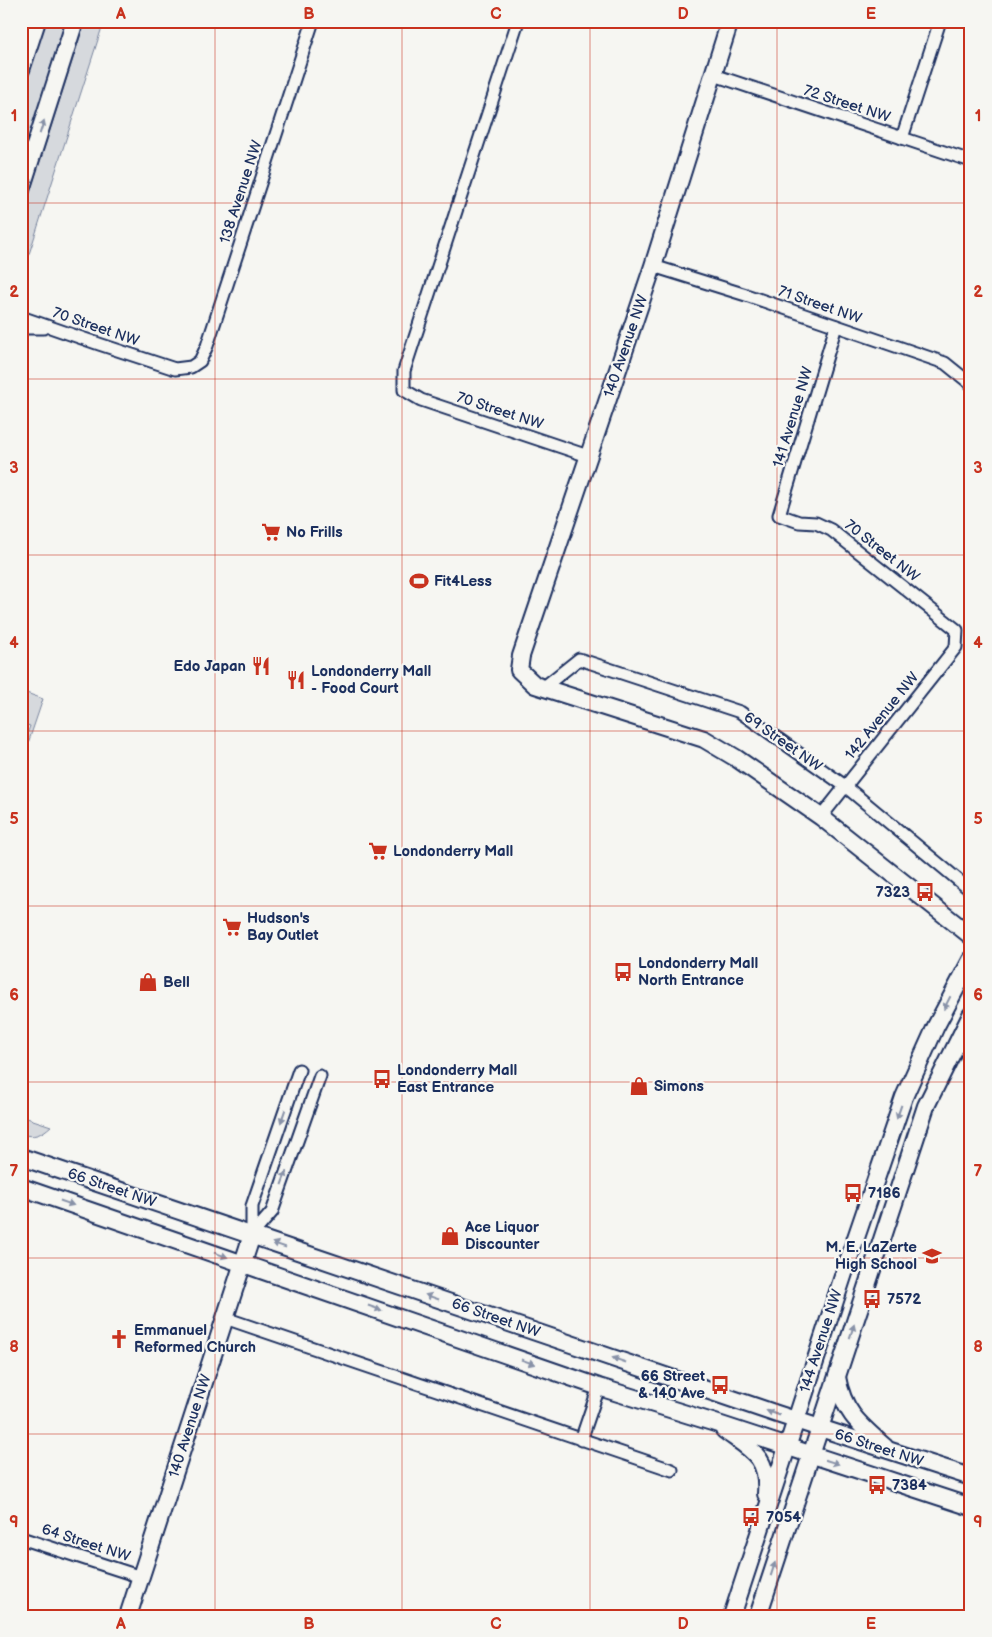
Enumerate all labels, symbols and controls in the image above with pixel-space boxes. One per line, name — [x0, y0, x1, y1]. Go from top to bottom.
text: A — [115, 5, 126, 24]
text: B — [303, 5, 315, 24]
text: C — [490, 5, 502, 24]
text: D — [677, 5, 689, 24]
text: E — [866, 5, 876, 24]
street label: 72 Street NW — [801, 81, 893, 127]
text: 1 — [11, 107, 17, 126]
text: 1 — [975, 107, 981, 126]
one-way arrow — [38, 119, 46, 134]
street label: 138 Avenue NW — [215, 138, 267, 246]
street label: 71 Street NW — [776, 282, 865, 328]
text: 2 — [9, 283, 19, 302]
text: 2 — [973, 283, 983, 302]
street label: 140 Avenue NW — [600, 292, 653, 400]
street label: 70 Street NW — [50, 303, 142, 351]
street label: 141 Avenue NW — [769, 364, 817, 470]
street label: 70 Street NW — [454, 388, 546, 434]
text: 3 — [9, 459, 19, 478]
text: 3 — [973, 459, 983, 478]
street label: 70 Street NW — [841, 516, 924, 586]
supermarket icon: No Frills — [260, 521, 282, 543]
place label: No Frills — [286, 523, 343, 542]
sports icon: Fit4Less — [408, 570, 430, 592]
place label: Fit4Less — [434, 572, 492, 591]
text: 4 — [9, 634, 19, 653]
text: 4 — [973, 634, 983, 653]
restaurant icon: Edo Japan — [250, 655, 272, 677]
place label: Edo Japan — [173, 657, 246, 676]
place label: Londonderry Mall - Food Court — [311, 662, 431, 698]
street label: 142 Avenue NW — [841, 668, 923, 764]
restaurant icon: Londonderry Mall - Food Court — [285, 669, 307, 691]
street label: 69 Street NW — [740, 708, 826, 776]
text: 5 — [9, 810, 19, 829]
text: 5 — [973, 810, 983, 829]
supermarket icon: Londonderry Mall — [367, 840, 389, 862]
place label: Londonderry Mall — [393, 842, 513, 861]
bus stop icon: 7323 — [914, 881, 936, 903]
place label: 7323 — [876, 883, 910, 902]
place label: Hudson's Bay Outlet — [247, 909, 318, 945]
supermarket icon: Hudson's Bay Outlet — [221, 916, 243, 938]
place label: Londonderry Mall North Entrance — [638, 954, 758, 990]
bus stop icon: Londonderry Mall North Entrance — [612, 961, 634, 983]
shop icon: Bell — [137, 971, 159, 993]
place label: Bell — [163, 973, 190, 992]
text: 6 — [9, 986, 19, 1005]
text: 6 — [973, 986, 983, 1005]
one-way arrow — [943, 996, 951, 1010]
place label: Londonderry Mall East Entrance — [397, 1061, 517, 1097]
bus stop icon: Londonderry Mall East Entrance — [371, 1068, 393, 1090]
shop icon: Simons — [628, 1075, 650, 1097]
place label: Simons — [654, 1077, 704, 1096]
one-way arrow — [895, 1105, 902, 1120]
one-way arrow — [279, 1108, 286, 1123]
text: 7 — [10, 1162, 19, 1181]
text: 7 — [974, 1162, 983, 1181]
street label: 66 Street NW — [65, 1164, 159, 1212]
one-way arrow — [280, 1170, 288, 1185]
bus stop icon: 7186 — [842, 1182, 864, 1204]
place label: 7186 — [868, 1184, 901, 1203]
one-way arrow — [60, 1199, 75, 1207]
place label: Ace Liquor Discounter — [464, 1218, 540, 1254]
shop icon: Ace Liquor Discounter — [439, 1225, 461, 1247]
place label: M. E. LaZerte High School — [825, 1238, 917, 1274]
one-way arrow — [271, 1240, 286, 1248]
school or university icon: M. E. LaZerte High School — [921, 1245, 943, 1267]
one-way arrow — [214, 1252, 229, 1259]
street label: 144 Avenue NW — [795, 1287, 847, 1395]
bus stop icon: 7572 — [861, 1288, 883, 1310]
place label: 7572 — [887, 1290, 921, 1309]
one-way arrow — [425, 1293, 440, 1300]
street label: 66 Street NW — [449, 1294, 543, 1342]
one-way arrow — [367, 1305, 382, 1312]
place label: Emmanuel Reformed Church — [134, 1321, 256, 1357]
one-way arrow — [848, 1323, 856, 1338]
church icon: Emmanuel Reformed Church — [108, 1328, 130, 1350]
text: 8 — [9, 1338, 19, 1357]
text: 8 — [973, 1338, 983, 1357]
one-way arrow — [612, 1356, 627, 1364]
one-way arrow — [521, 1358, 536, 1366]
place label: 66 Street & 140 Ave — [638, 1367, 705, 1403]
street label: 140 Avenue NW — [164, 1372, 216, 1480]
bus stop icon: 66 Street & 140 Ave — [709, 1374, 731, 1396]
one-way arrow — [766, 1408, 781, 1416]
street label: 66 Street NW — [832, 1425, 926, 1471]
one-way arrow — [825, 1459, 840, 1466]
bus stop icon: 7384 — [866, 1474, 888, 1496]
place label: 7384 — [892, 1476, 927, 1495]
bus stop icon: 7054 — [740, 1506, 762, 1528]
place label: 7054 — [766, 1508, 801, 1527]
text: 9 — [9, 1513, 19, 1532]
text: 9 — [973, 1513, 983, 1532]
street label: 64 Street NW — [39, 1520, 133, 1566]
one-way arrow — [770, 1562, 778, 1577]
text: A — [115, 1615, 126, 1634]
text: B — [303, 1615, 315, 1634]
text: C — [490, 1615, 502, 1634]
text: D — [677, 1615, 689, 1634]
text: E — [866, 1615, 876, 1634]

